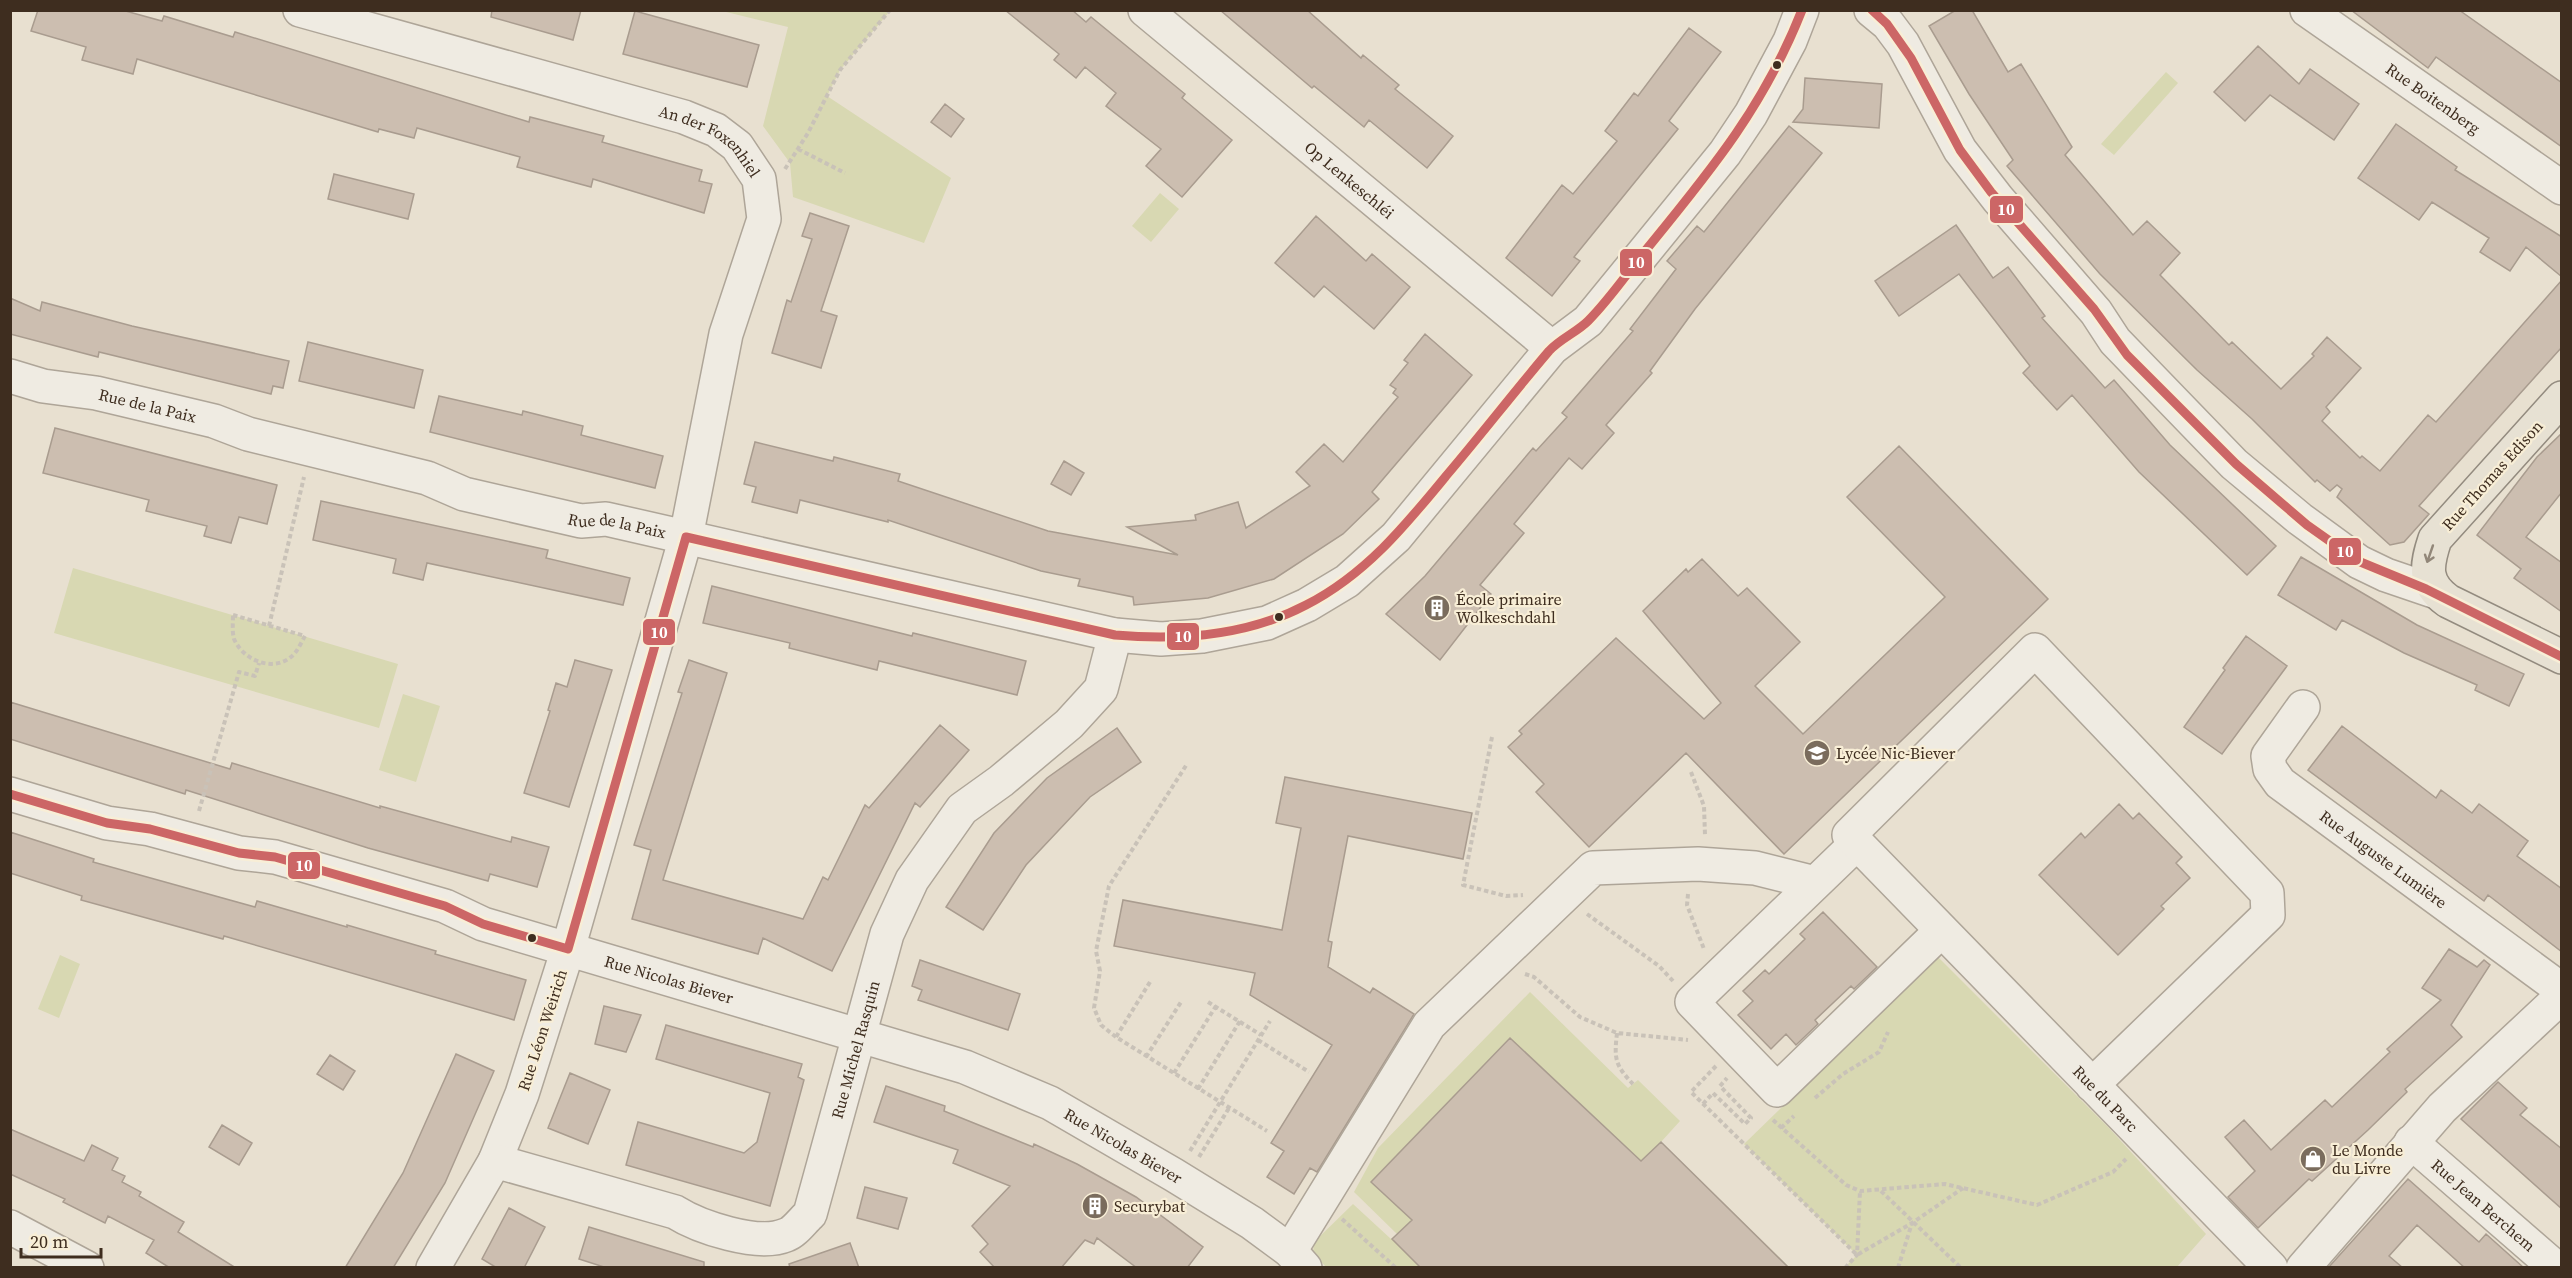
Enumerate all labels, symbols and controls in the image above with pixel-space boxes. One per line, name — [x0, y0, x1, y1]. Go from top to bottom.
street label: Rue Boitenberg — [2382, 58, 2485, 139]
unlabelled marker — [1771, 59, 1783, 71]
street label: An der Foxenhiel — [656, 100, 766, 182]
street label: Op Lenkeschléi — [1300, 136, 1399, 224]
line badge: 10 — [1989, 195, 2024, 224]
text: 10 — [1997, 198, 2015, 220]
line badge: 10 — [1619, 248, 1653, 277]
text: 10 — [1627, 251, 1645, 273]
street label: Rue de la Paix — [97, 383, 199, 428]
street label: Rue Thomas Edison — [2437, 415, 2548, 535]
street label: Rue de la Paix — [566, 507, 669, 543]
line badge: 10 — [2328, 537, 2362, 566]
text: 10 — [2336, 540, 2354, 562]
one-way arrow — [2423, 544, 2434, 563]
place label: École primaire Wolkeschdahl — [1456, 588, 1562, 628]
building icon: École primaire Wolkeschdahl — [1422, 593, 1452, 623]
unlabelled marker — [1273, 611, 1285, 623]
line badge: 10 — [642, 618, 676, 646]
text: 10 — [650, 621, 668, 643]
line badge: 10 — [1166, 622, 1200, 651]
text: 10 — [1174, 625, 1192, 647]
school or university icon: Lycée Nic-Biever — [1802, 738, 1832, 768]
place label: Lycée Nic-Biever — [1836, 742, 1956, 764]
street label: Rue Auguste Lumière — [2315, 805, 2452, 913]
line badge: 10 — [287, 851, 321, 880]
text: 10 — [295, 854, 313, 876]
unlabelled marker — [526, 932, 538, 944]
street label: Rue Nicolas Biever — [602, 950, 736, 1009]
street label: Rue Léon Weirich — [512, 966, 572, 1094]
street label: Rue Michel Rasquin — [826, 978, 885, 1121]
street label: Rue du Parc — [2068, 1060, 2144, 1137]
street label: Rue Nicolas Biever — [1060, 1103, 1187, 1189]
place label: Le Monde du Livre — [2332, 1139, 2403, 1179]
shop icon: Le Monde du Livre — [2298, 1144, 2328, 1174]
street label: Rue Jean Berchem — [2427, 1154, 2540, 1256]
building icon: Securybat — [1080, 1191, 1110, 1221]
place label: Securybat — [1114, 1195, 1186, 1217]
scale bar — [21, 1221, 100, 1259]
text: 20 m — [30, 1229, 68, 1254]

